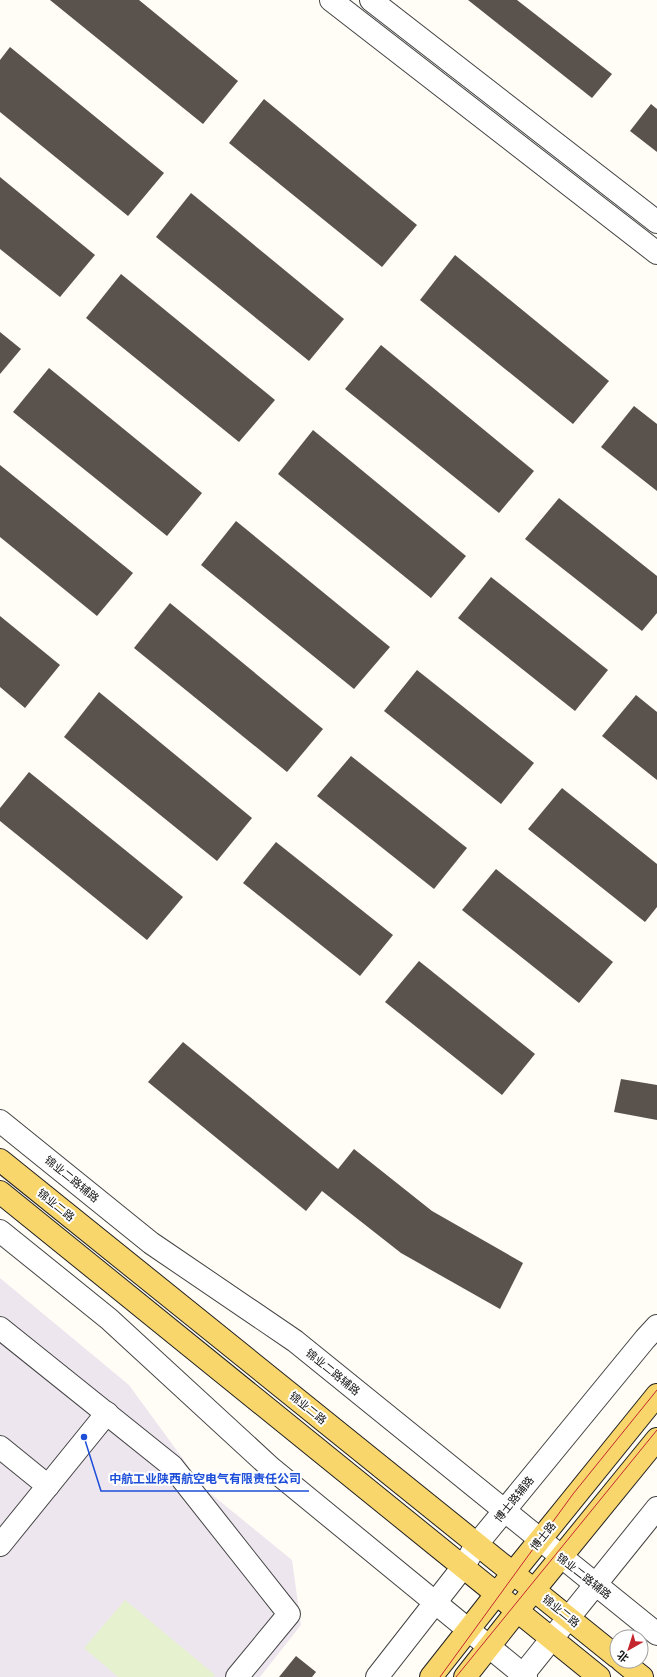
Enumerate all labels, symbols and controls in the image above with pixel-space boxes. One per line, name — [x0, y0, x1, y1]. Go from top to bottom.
street label: 锦业二路辅路 — [42, 1153, 102, 1205]
street label: 锦业二路 — [35, 1186, 77, 1224]
street label: 锦业二路辅路 — [303, 1346, 363, 1398]
street label: 锦业二路 — [286, 1389, 330, 1427]
callout: 中航工业陕西航空电气有限责任公司 — [101, 1467, 309, 1491]
text: 中航工业陕西航空电气有限责任公司 — [109, 1471, 301, 1486]
street label: 博士路辅路 — [491, 1473, 537, 1525]
street label: 博士路 — [527, 1519, 559, 1553]
street label: 锦业二路辅路 — [554, 1550, 614, 1602]
street label: 锦业二路 — [539, 1592, 583, 1630]
north arrow — [609, 1629, 649, 1669]
text: 北 — [614, 1648, 631, 1666]

